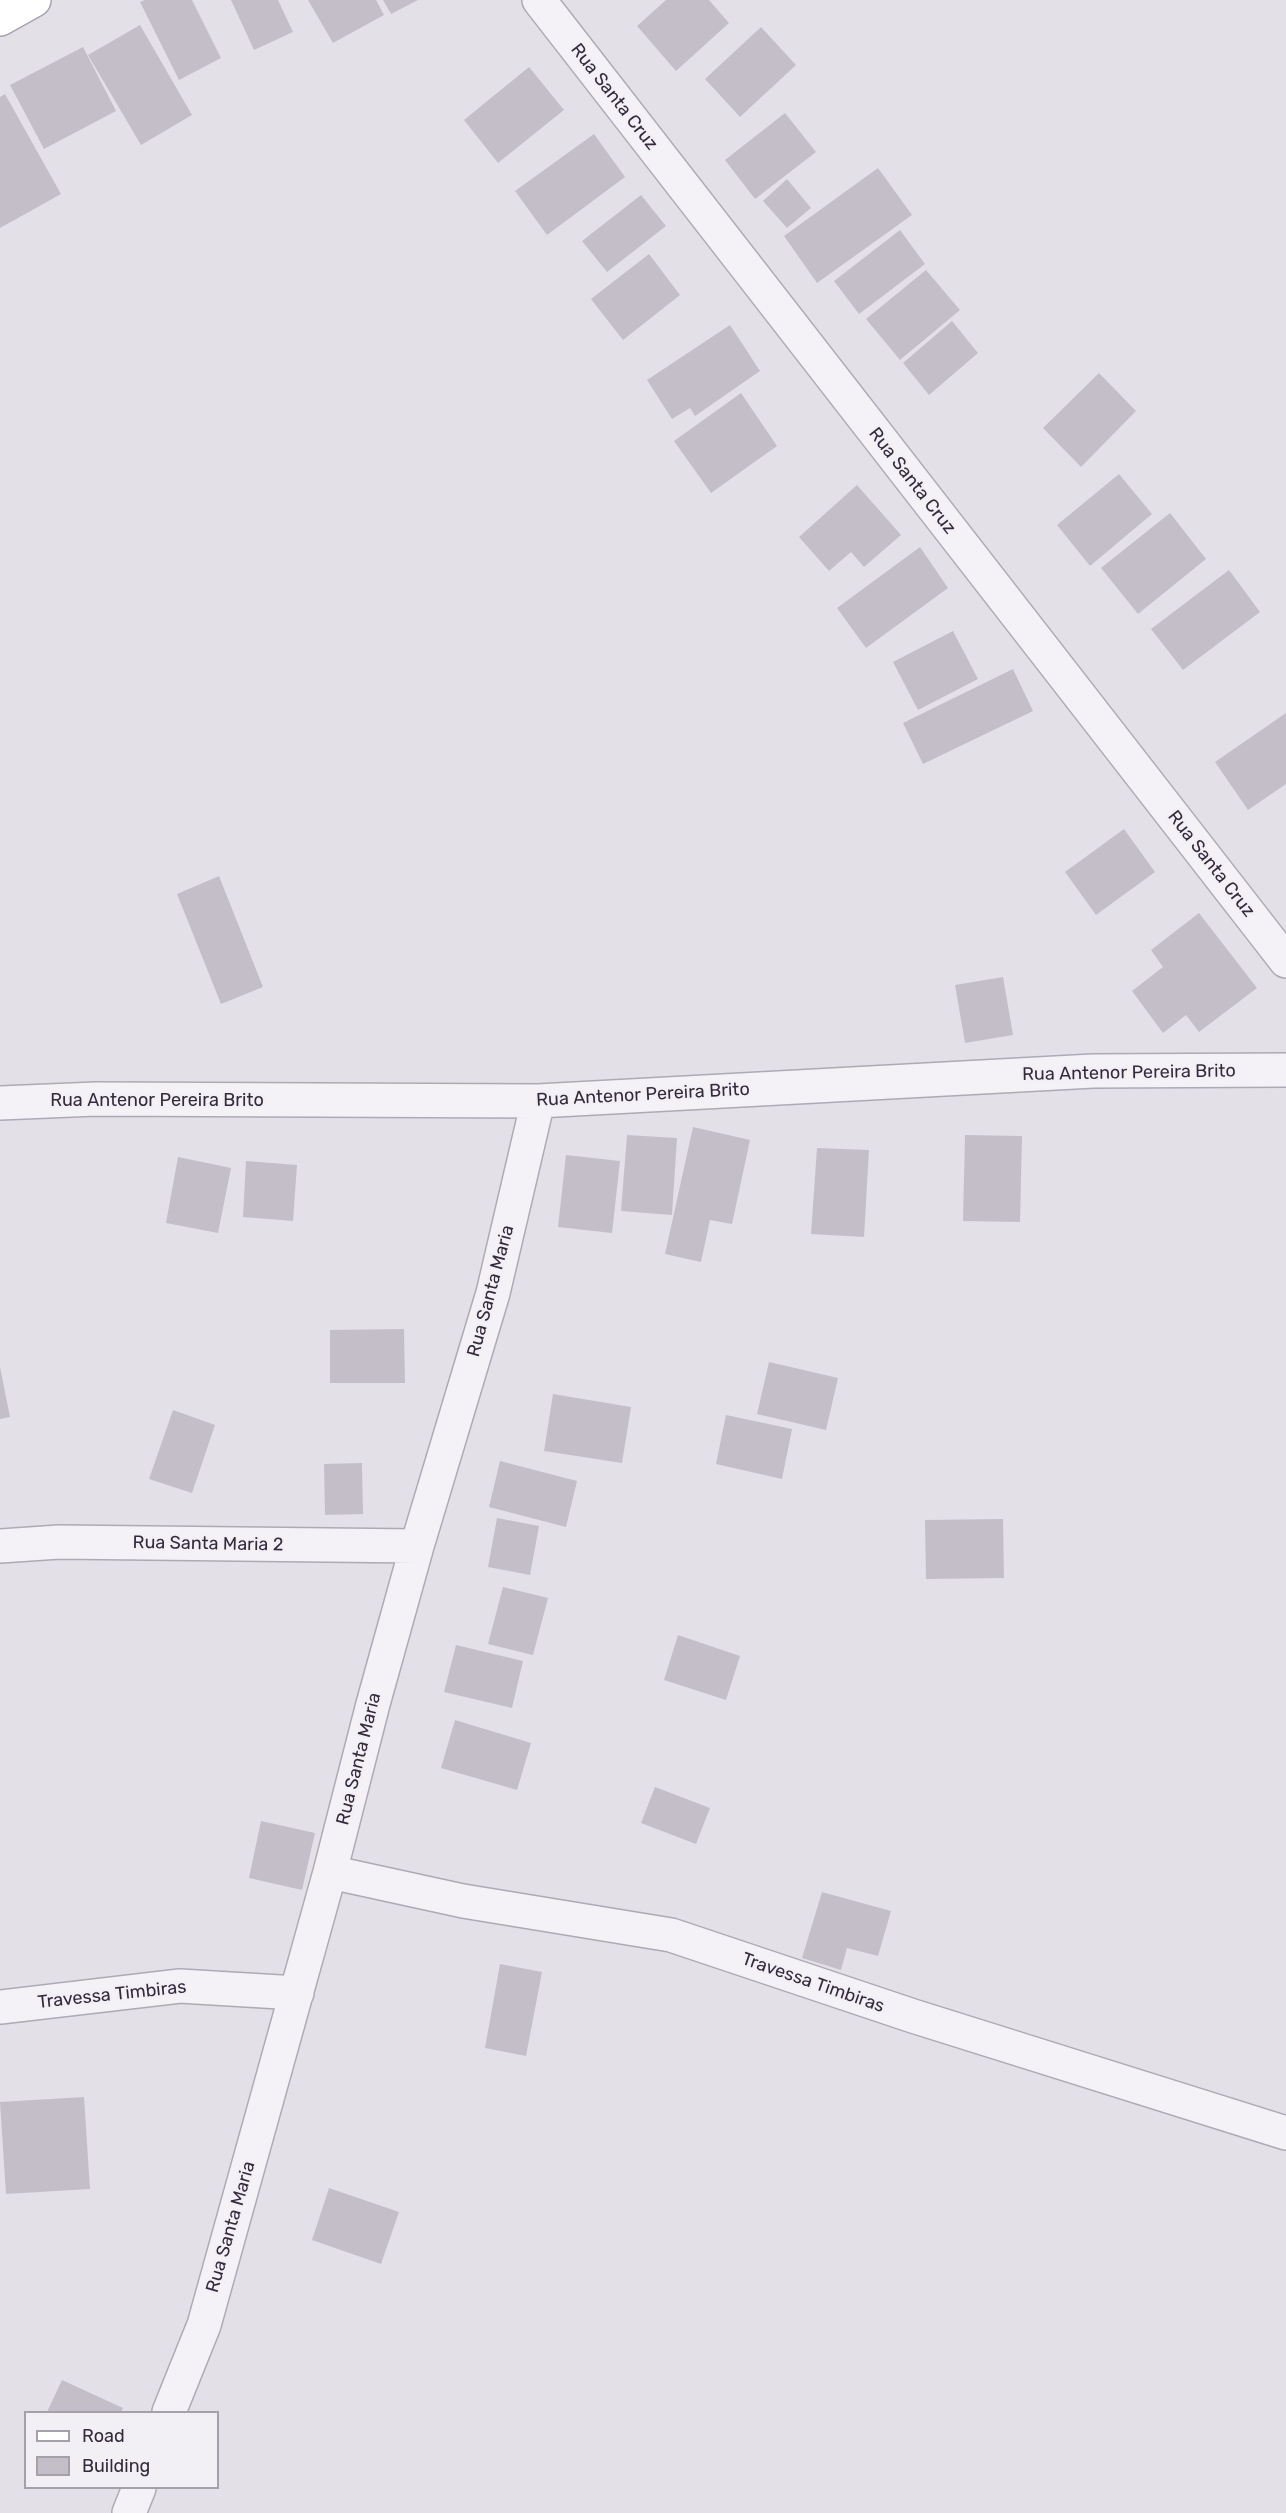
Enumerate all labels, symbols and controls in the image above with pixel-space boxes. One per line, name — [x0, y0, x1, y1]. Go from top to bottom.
street label: Rua Santa Cruz — [566, 39, 662, 155]
street label: Rua Santa Cruz — [864, 423, 960, 539]
street label: Rua Santa Cruz — [1163, 806, 1259, 922]
street label: Rua Antenor Pereira Brito — [1022, 1060, 1236, 1086]
street label: Rua Antenor Pereira Brito — [536, 1079, 750, 1111]
street label: Rua Antenor Pereira Brito — [50, 1090, 264, 1112]
street label: Rua Santa Maria — [463, 1223, 519, 1359]
street label: Rua Santa Maria 2 — [133, 1532, 283, 1556]
street label: Rua Santa Maria — [332, 1691, 386, 1827]
street label: Travessa Timbiras — [739, 1948, 887, 2018]
street label: Travessa Timbiras — [37, 1976, 187, 2014]
street label: Rua Santa Maria — [202, 2159, 260, 2295]
legend — [24, 2411, 219, 2489]
text: Road — [82, 2425, 125, 2447]
text: Building — [82, 2455, 150, 2477]

